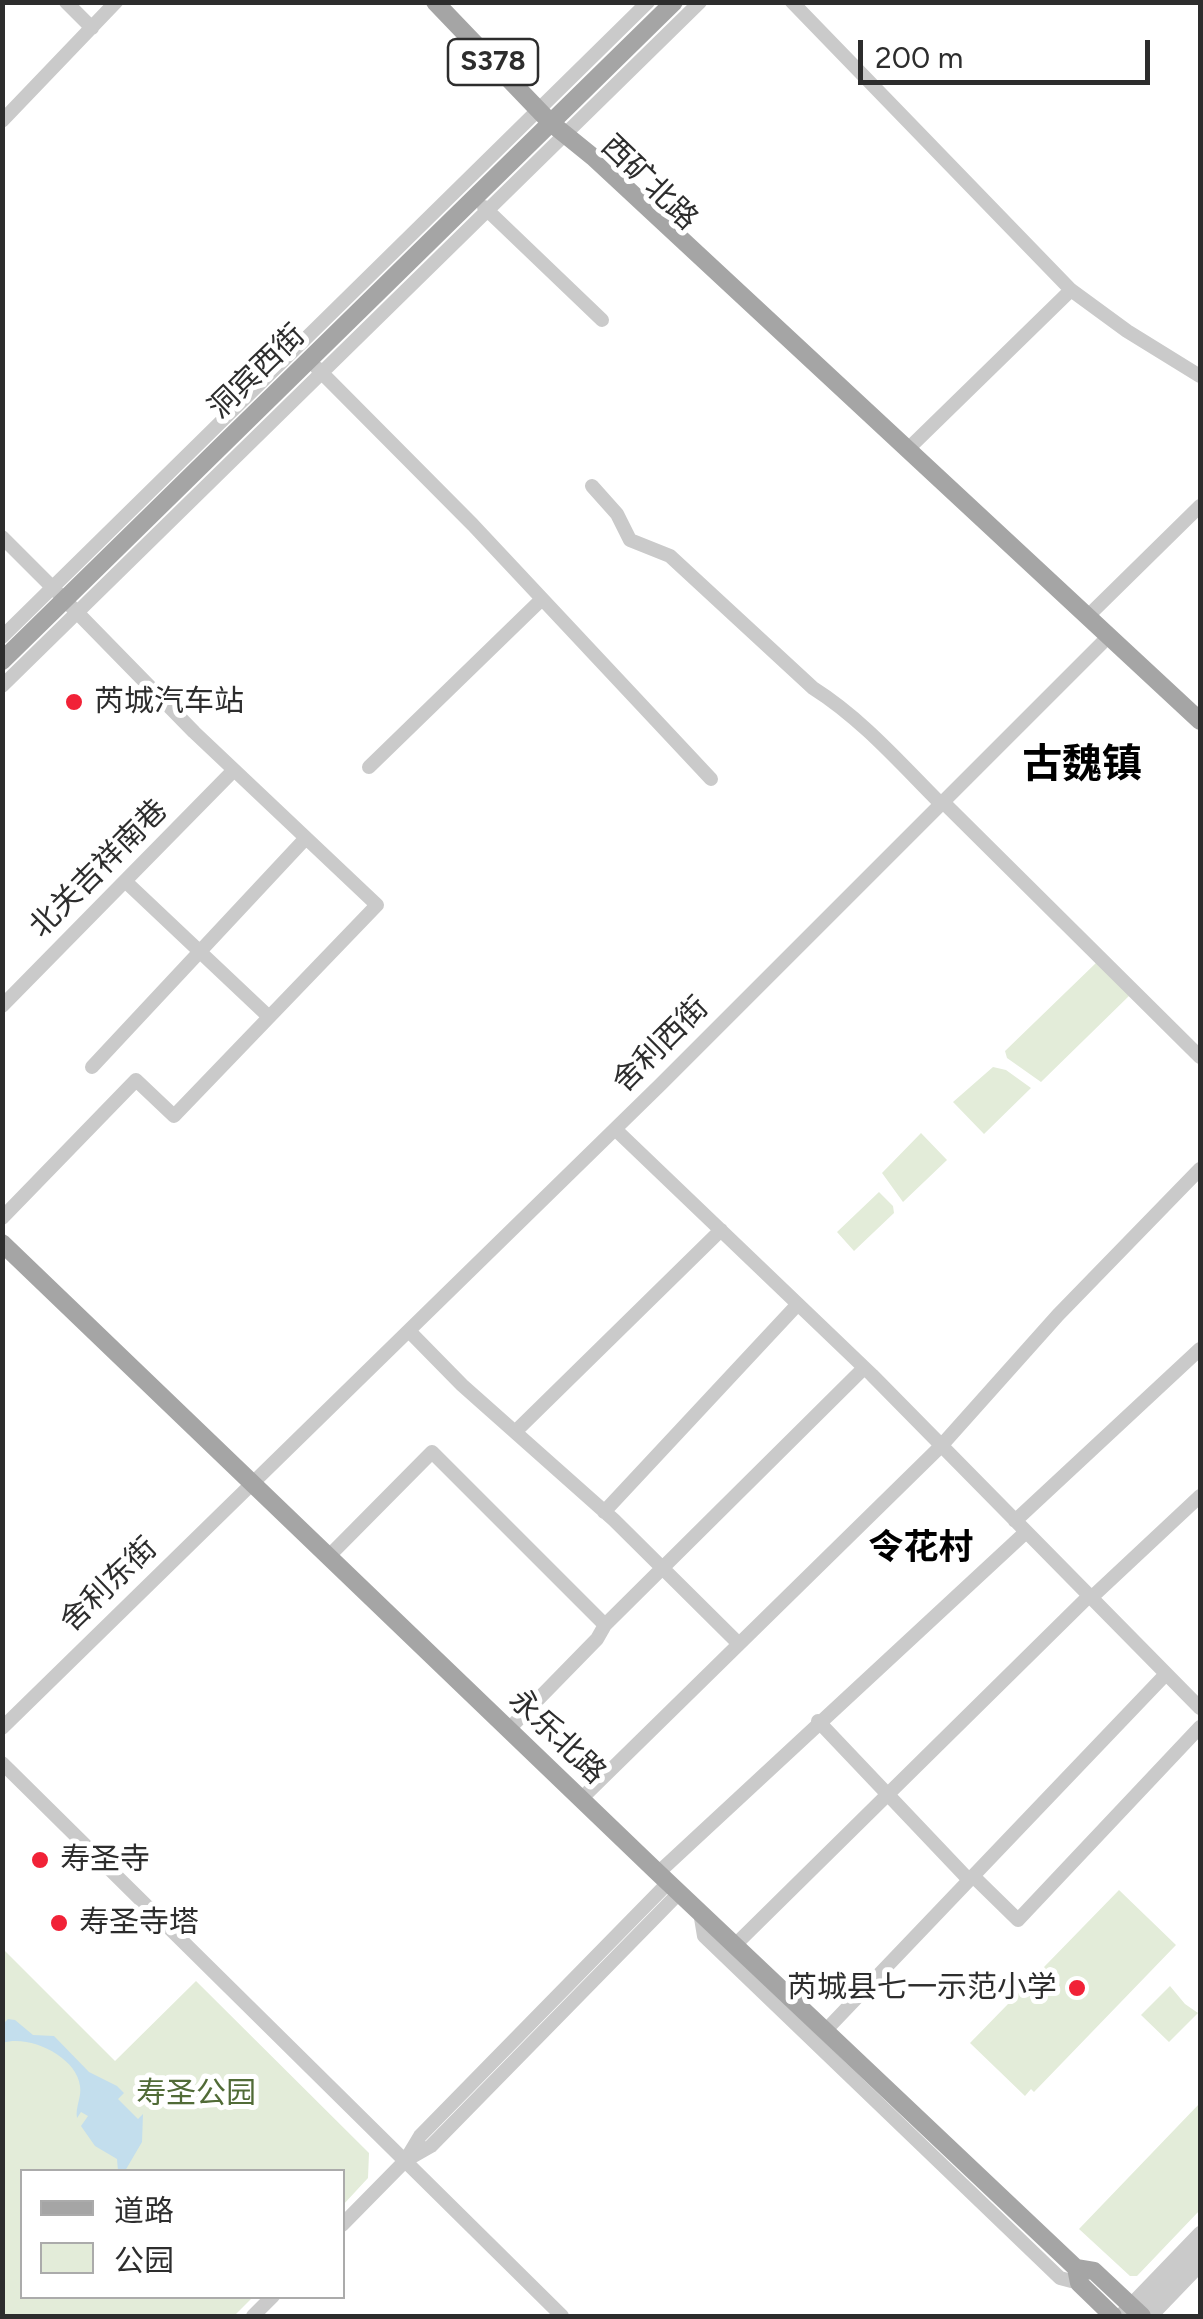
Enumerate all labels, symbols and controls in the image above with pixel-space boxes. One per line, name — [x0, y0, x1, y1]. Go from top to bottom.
scale bar — [863, 20, 1156, 82]
road number: S378 — [448, 39, 538, 85]
text: 200 m — [875, 39, 963, 76]
street label: 西矿北路 — [593, 128, 705, 238]
street label: 洞宾西街 — [201, 317, 313, 427]
place label: 芮城汽车站 — [94, 684, 244, 720]
marker: 芮城汽车站 — [63, 691, 85, 713]
district label: 古魏镇 — [1022, 741, 1142, 789]
street label: 北关吉祥南巷 — [23, 793, 175, 945]
street label: 舍利西街 — [606, 990, 716, 1100]
district label: 令花村 — [869, 1528, 973, 1570]
street label: 舍利东街 — [53, 1530, 165, 1640]
street label: 永乐北路 — [501, 1682, 613, 1792]
place label: 寿圣寺 — [60, 1842, 150, 1878]
marker: 寿圣寺 — [29, 1849, 51, 1871]
place label: 寿圣寺塔 — [79, 1905, 199, 1941]
marker: 寿圣寺塔 — [48, 1912, 70, 1934]
place label: 芮城县七一示范小学 — [787, 1970, 1057, 2006]
marker: 芮城县七一示范小学 — [1066, 1977, 1088, 1999]
park label: 寿圣公园 — [136, 2076, 256, 2112]
legend — [20, 2169, 345, 2299]
text: 道路 — [114, 2192, 174, 2229]
text: 公园 — [114, 2242, 174, 2279]

